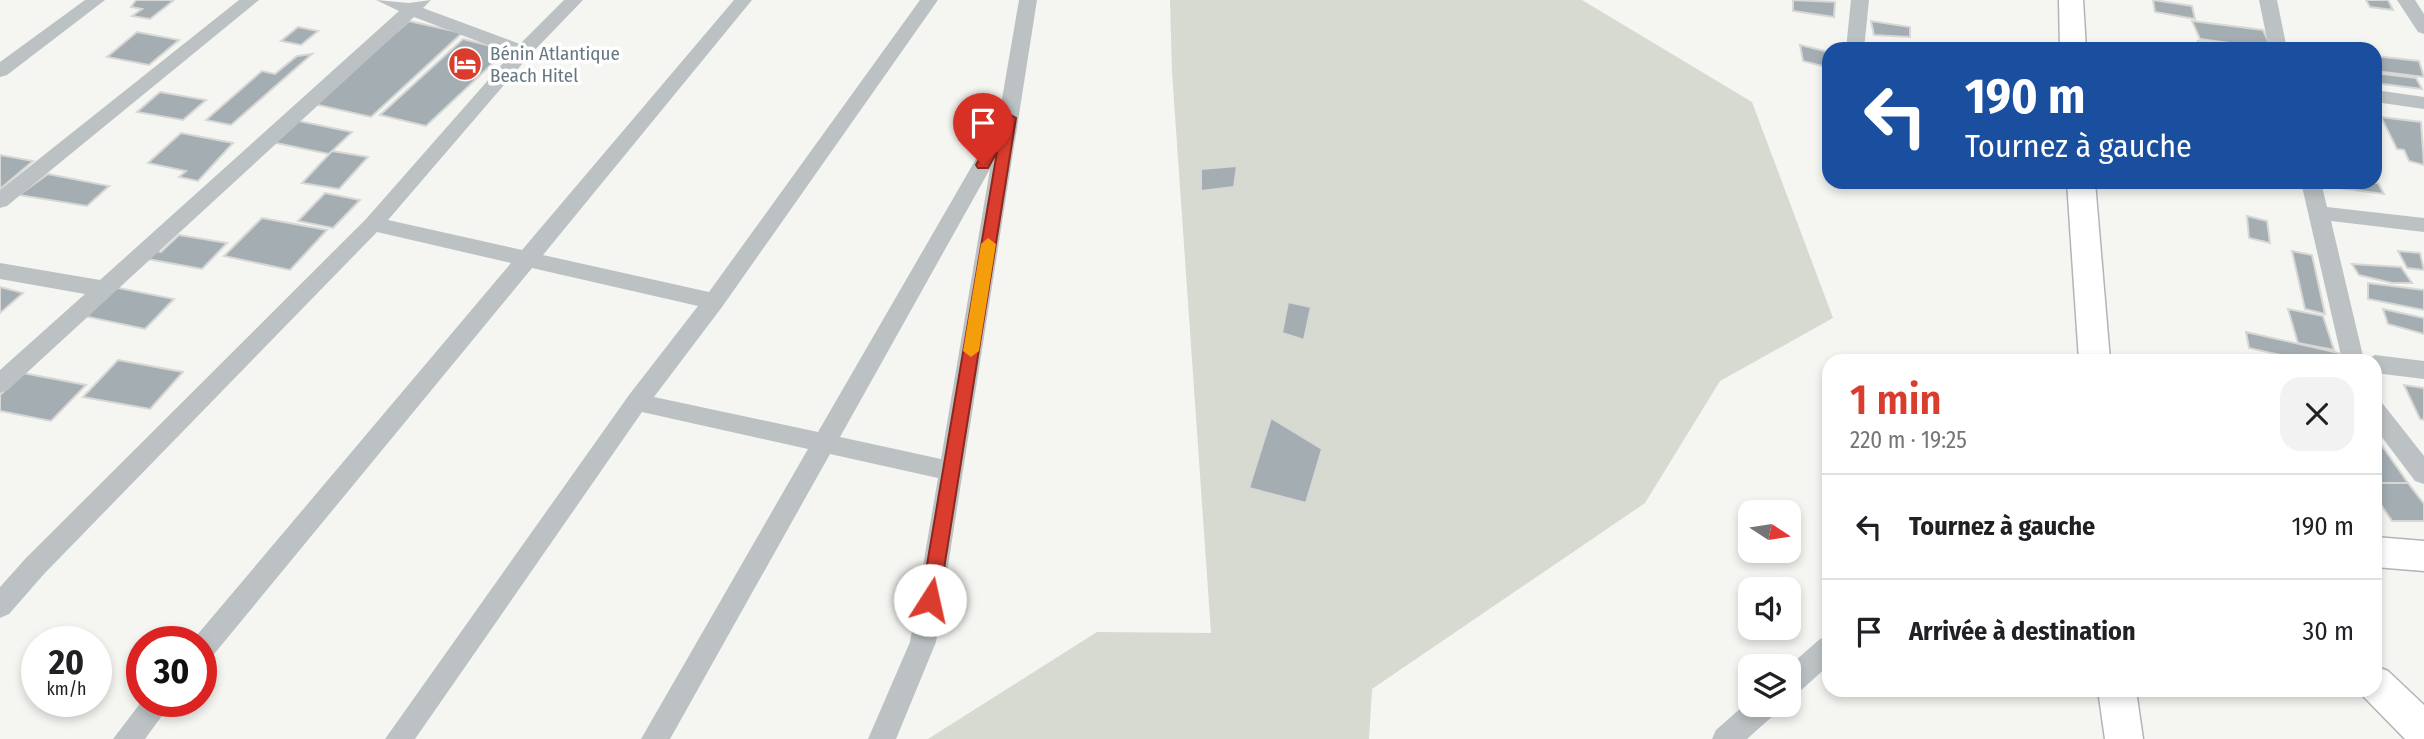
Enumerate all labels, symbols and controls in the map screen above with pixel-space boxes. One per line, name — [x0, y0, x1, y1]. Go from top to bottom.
place label: Bénin Atlantique Beach Hitel — [490, 42, 620, 87]
hotel icon: Bénin Atlantique Beach Hitel — [446, 45, 484, 83]
text: 190 m — [1965, 67, 2085, 126]
icon: left — [1850, 70, 1941, 161]
pin — [953, 93, 1013, 165]
icon: arrive — [964, 104, 1002, 142]
text: Tournez à gauche — [1965, 127, 2192, 165]
text: 1 min — [1850, 375, 1941, 425]
button: close — [2280, 377, 2354, 451]
text: 220 m · 19:25 — [1850, 426, 1967, 454]
north arrow — [1738, 500, 1801, 564]
map controls — [1738, 500, 1801, 717]
icon: left — [1850, 508, 1888, 546]
text: Tournez à gauche — [1909, 511, 2095, 542]
text: 190 m — [2292, 511, 2354, 542]
position arrow — [893, 563, 967, 637]
button: sound — [1738, 577, 1801, 640]
icon: arrive — [1850, 613, 1888, 651]
text: Arrivée à destination — [1909, 616, 2136, 647]
text: 30 m — [2303, 616, 2354, 647]
speed limit sign: 30 — [126, 626, 217, 717]
text: 20 — [49, 641, 84, 683]
button: layers — [1738, 654, 1801, 717]
text: km/h — [46, 678, 87, 700]

